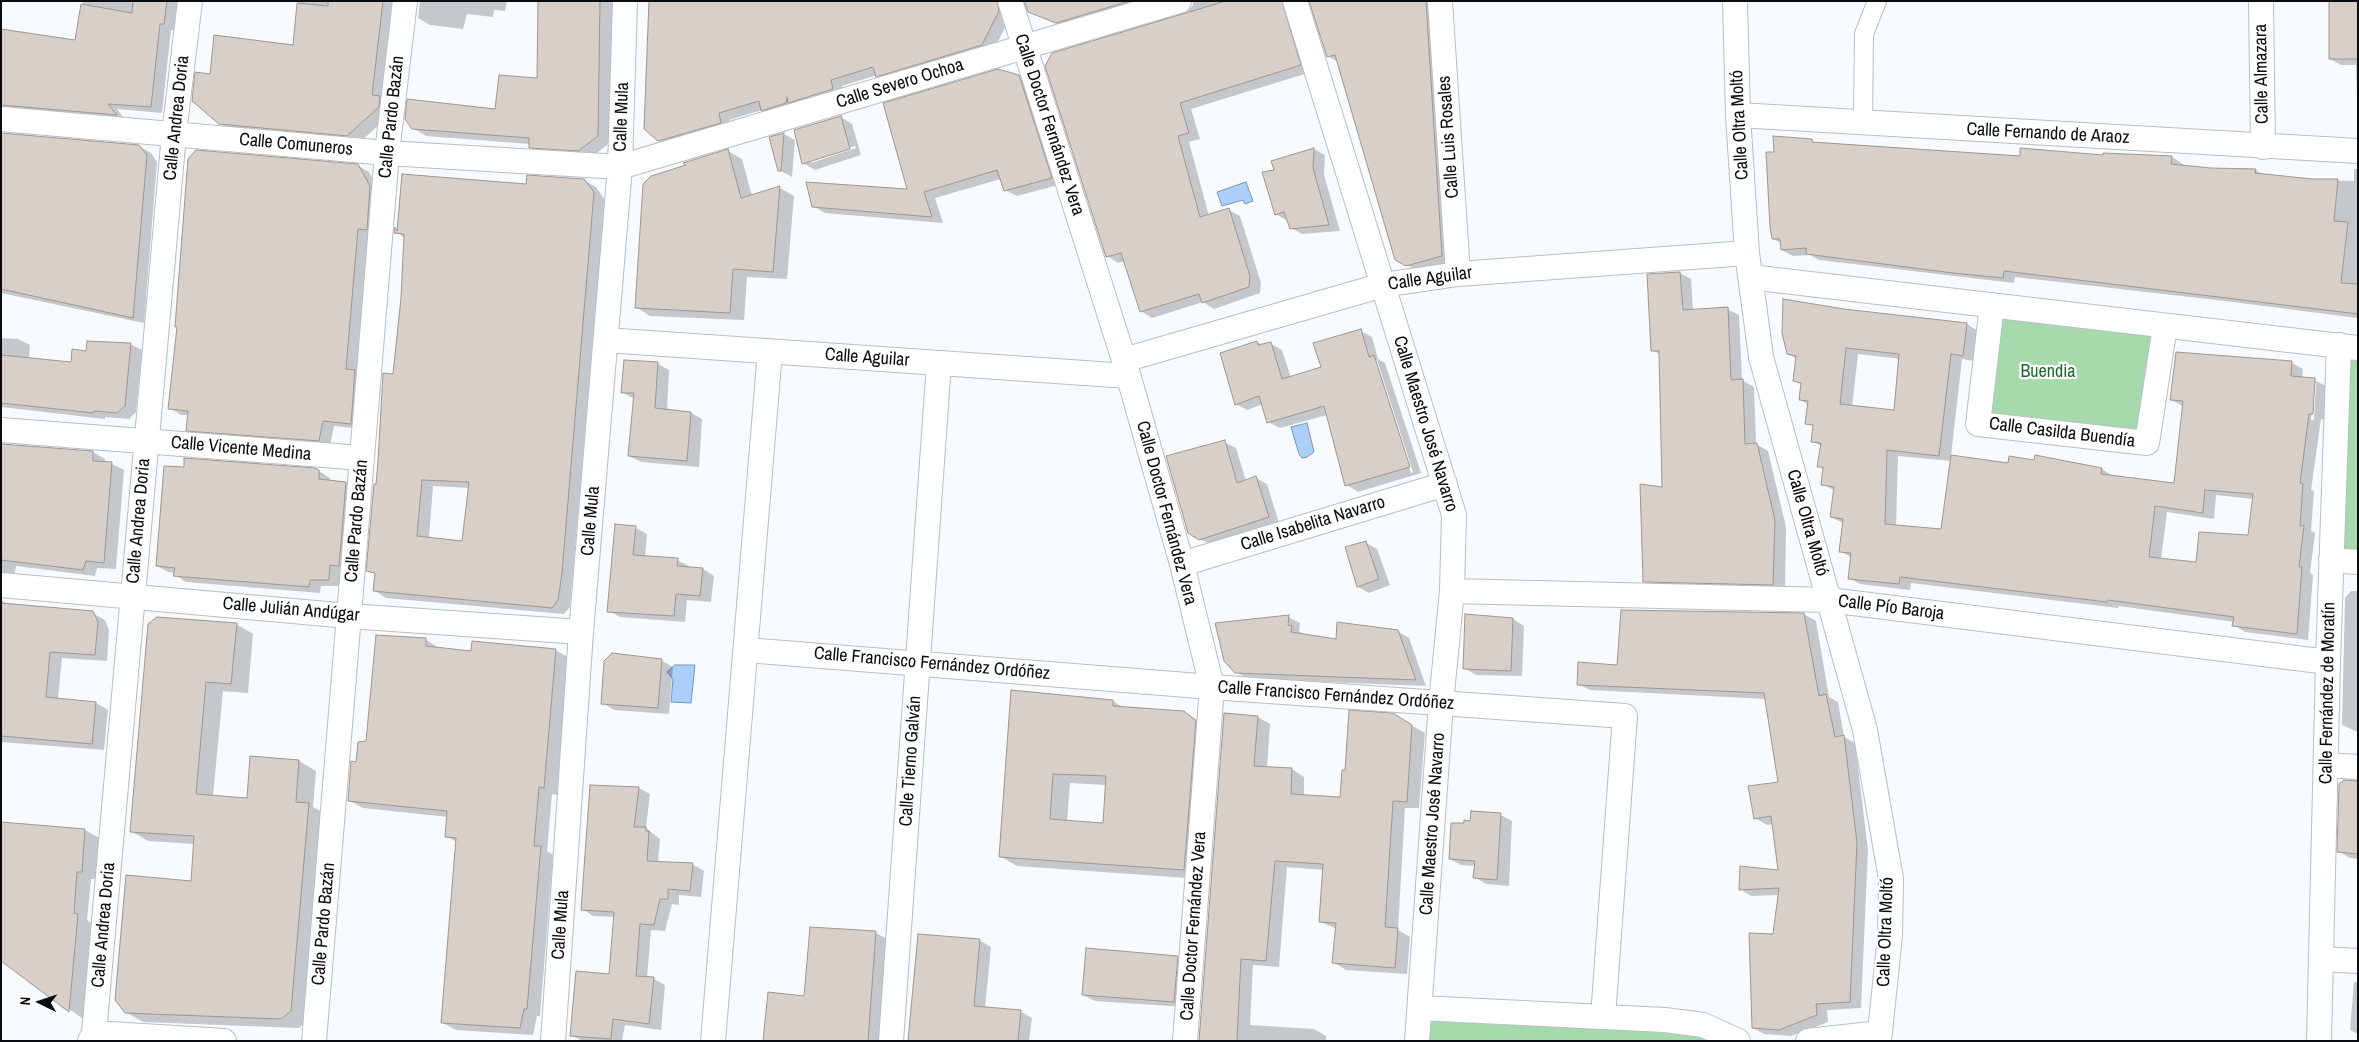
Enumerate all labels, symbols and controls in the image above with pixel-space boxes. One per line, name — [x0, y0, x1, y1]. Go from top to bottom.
street label: Calle Almazara — [2250, 24, 2274, 124]
street label: Calle Doctor Fernández Vera — [1009, 31, 1089, 219]
street label: Calle Andrea Doria — [160, 54, 194, 182]
street label: Calle Severo Ochoa — [834, 54, 966, 114]
street label: Calle Pardo Bazán — [375, 55, 409, 179]
street label: Calle Oltra Moltó — [1726, 70, 1754, 180]
street label: Calle Luis Rosales — [1434, 75, 1464, 199]
street label: Calle Mula — [610, 82, 634, 152]
street label: Calle Fernando de Araoz — [1966, 119, 2130, 149]
street label: Calle Comuneros — [238, 129, 354, 161]
street label: Calle Aguilar — [1387, 262, 1473, 296]
street label: Calle Maestro José Navarro — [1388, 333, 1462, 515]
street label: Calle Aguilar — [824, 344, 910, 372]
park label: Buendia — [2021, 361, 2075, 383]
street label: Calle Casilda Buendía — [1988, 413, 2136, 453]
street label: Calle Doctor Fernández Vera — [1131, 419, 1201, 607]
street label: Calle Vicente Medina — [170, 432, 312, 466]
street label: Calle Andrea Doria — [123, 458, 155, 584]
street label: Calle Pardo Bazán — [341, 459, 373, 583]
street label: Calle Oltra Moltó — [1781, 467, 1833, 579]
street label: Calle Mula — [577, 485, 605, 557]
street label: Calle Isabelita Navarro — [1238, 492, 1388, 556]
street label: Calle Pío Baroja — [1837, 591, 1945, 625]
street label: Calle Julián Andúgar — [222, 593, 360, 627]
street label: Calle Fernández de Moratín — [2316, 602, 2340, 784]
street label: Calle Francisco Fernández Ordóñez — [813, 643, 1051, 685]
street label: Calle Francisco Fernández Ordóñez — [1217, 677, 1455, 715]
street label: Calle Tierno Galván — [896, 695, 926, 827]
street label: Calle Maestro José Navarro — [1416, 732, 1450, 916]
street label: Calle Doctor Fernández Vera — [1177, 831, 1211, 1021]
street label: Calle Andrea Doria — [88, 862, 120, 988]
street label: Calle Pardo Bazán — [308, 862, 340, 986]
street label: Calle Oltra Moltó — [1873, 877, 1899, 987]
street label: Calle Mula — [548, 889, 574, 961]
north arrow — [15, 977, 65, 1027]
text: N — [16, 996, 34, 1006]

